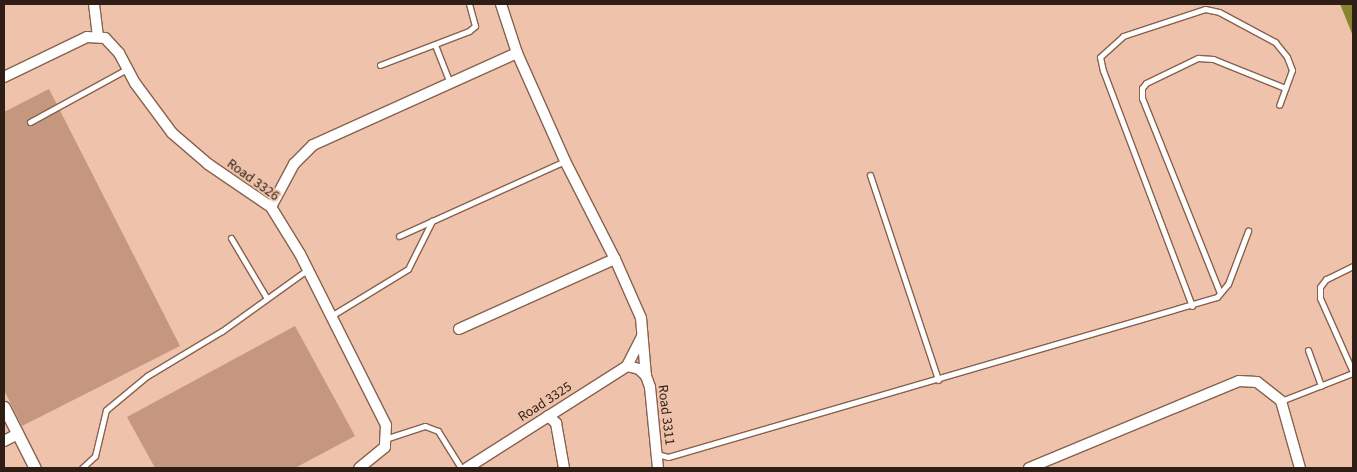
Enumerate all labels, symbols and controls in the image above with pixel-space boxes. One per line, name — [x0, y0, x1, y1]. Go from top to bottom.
street label: Road 3326 — [224, 155, 282, 205]
street label: Road 3325 — [515, 378, 575, 426]
street label: Road 3311 — [654, 384, 678, 446]

